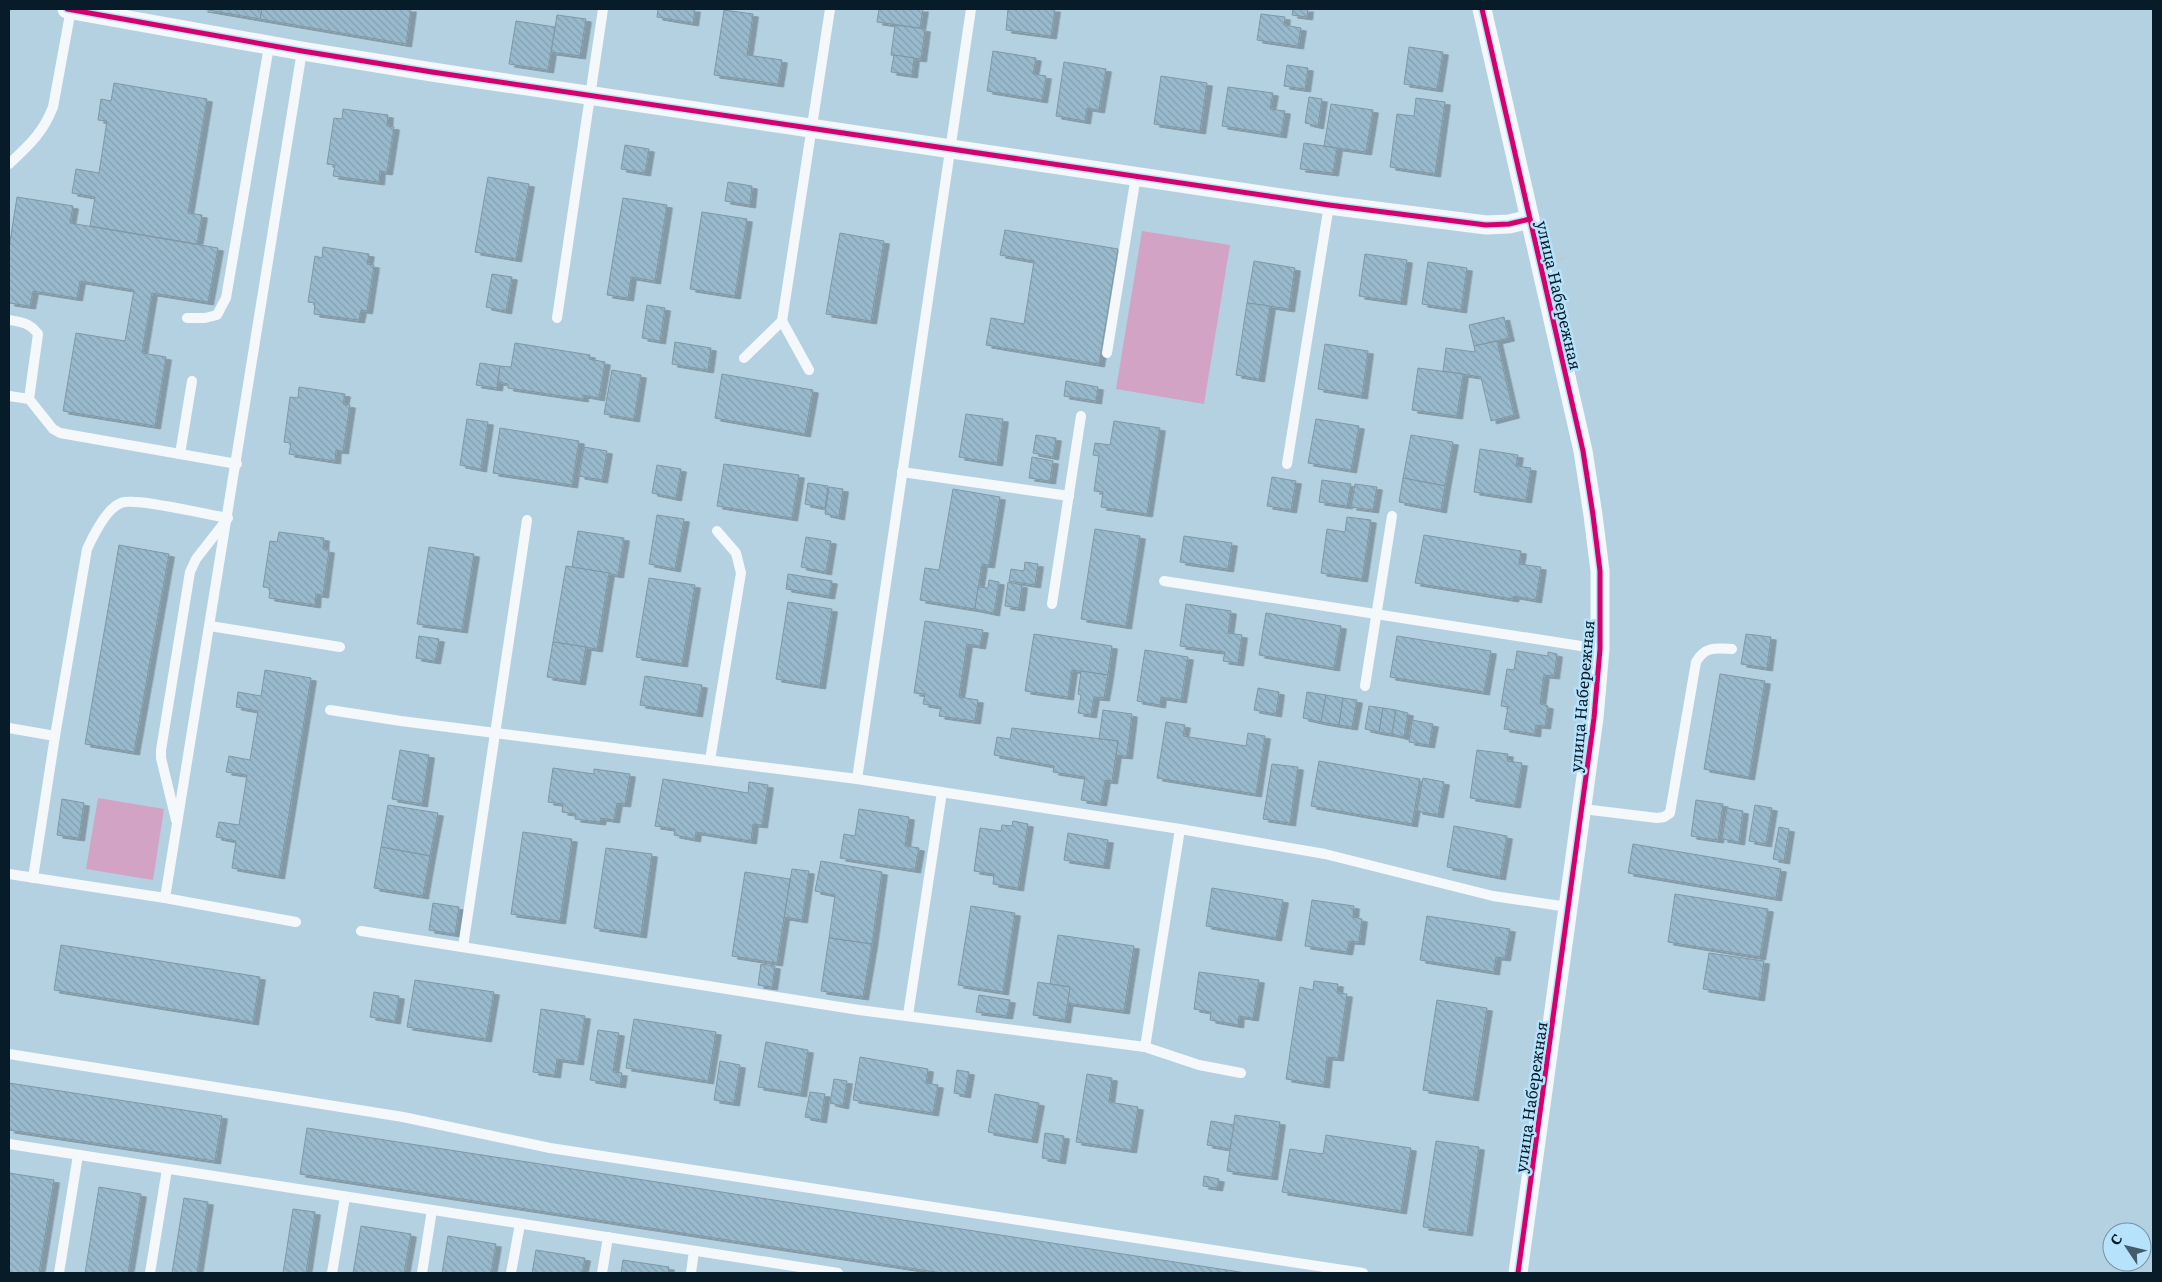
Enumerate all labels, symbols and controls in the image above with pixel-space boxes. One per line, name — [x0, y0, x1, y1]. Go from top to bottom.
street label: улица Набережная — [1531, 218, 1589, 372]
street label: улица Набережная — [1562, 619, 1600, 773]
street label: улица Набережная — [1507, 1020, 1553, 1174]
north arrow — [2102, 1222, 2152, 1272]
text: С — [2104, 1229, 2127, 1249]

